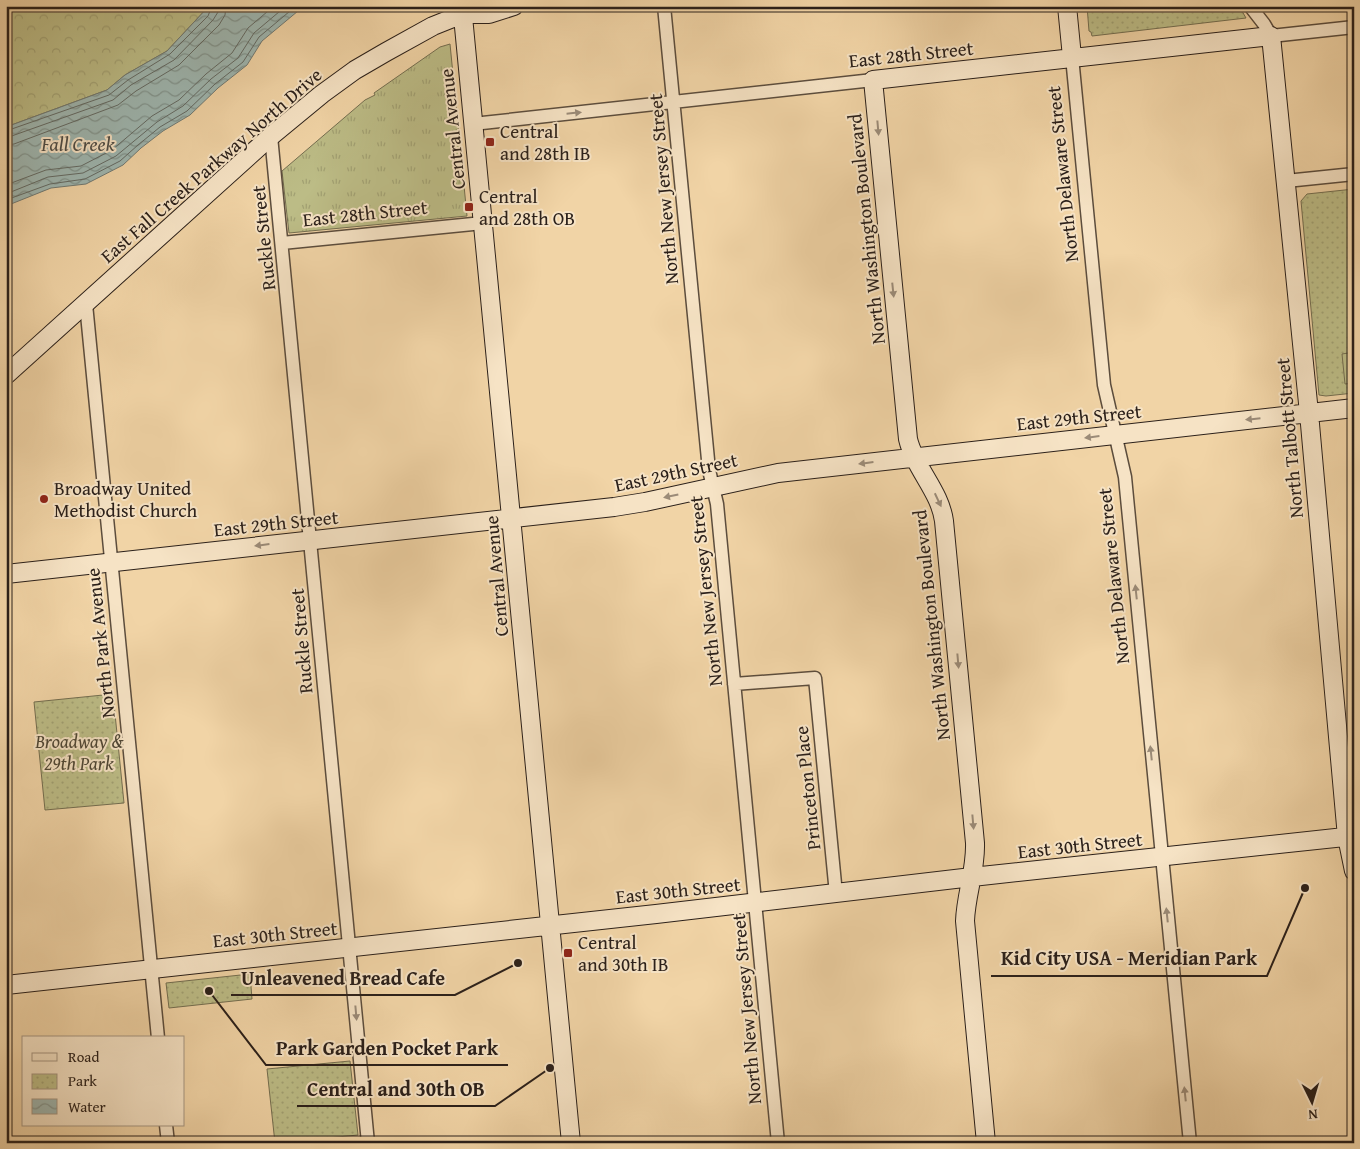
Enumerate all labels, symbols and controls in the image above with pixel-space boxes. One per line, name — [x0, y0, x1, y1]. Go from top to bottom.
street label: East 28th Street — [847, 34, 975, 74]
street label: East Fall Creek Parkway North Drive — [94, 61, 328, 269]
street label: Central Avenue — [432, 67, 472, 191]
street label: North Delaware Street — [1039, 84, 1085, 263]
street label: North New Jersey Street — [641, 92, 685, 286]
one-way arrow — [566, 109, 582, 117]
street label: North Washington Boulevard — [840, 111, 892, 346]
place label: Central and 28th IB — [500, 117, 590, 167]
one-way arrow — [874, 121, 882, 137]
water label: Fall Creek — [40, 129, 116, 158]
marker: Central and 28th IB — [484, 136, 496, 148]
place label: Central and 28th OB — [479, 182, 575, 232]
street label: Ruckle Street — [244, 184, 282, 292]
street label: East 28th Street — [301, 193, 429, 233]
marker: Central and 28th OB — [463, 201, 475, 213]
one-way arrow — [890, 282, 898, 298]
street label: North Talbott Street — [1268, 356, 1310, 519]
street label: East 29th Street — [1015, 397, 1143, 437]
one-way arrow — [1245, 415, 1261, 423]
one-way arrow — [1083, 433, 1099, 441]
street label: East 29th Street — [612, 445, 740, 499]
one-way arrow — [857, 459, 873, 467]
place label: Broadway United Methodist Church — [54, 474, 197, 524]
street label: North Delaware Street — [1090, 486, 1136, 665]
marker: Broadway United Methodist Church — [38, 493, 50, 505]
one-way arrow — [663, 493, 679, 501]
one-way arrow — [934, 493, 942, 507]
street label: North New Jersey Street — [681, 494, 729, 688]
street label: East 29th Street — [212, 503, 340, 543]
street label: North Washington Boulevard — [905, 507, 957, 742]
street label: Central Avenue — [477, 514, 515, 638]
one-way arrow — [254, 541, 270, 549]
street label: North Park Avenue — [78, 566, 122, 719]
one-way arrow — [1131, 583, 1139, 599]
street label: Ruckle Street — [282, 587, 320, 695]
one-way arrow — [954, 653, 962, 669]
street label: Princeton Place — [787, 725, 827, 851]
park label: Broadway & 29th Park — [34, 727, 124, 777]
one-way arrow — [1147, 745, 1155, 761]
one-way arrow — [969, 815, 977, 831]
street label: East 30th Street — [1016, 825, 1144, 865]
street label: East 30th Street — [614, 870, 742, 910]
one-way arrow — [1163, 907, 1171, 923]
street label: North New Jersey Street — [724, 912, 768, 1106]
street label: East 30th Street — [211, 914, 339, 954]
place label: Central and 30th IB — [578, 928, 668, 978]
callout: Kid City USA - Meridian Park — [991, 941, 1267, 976]
text: Kid City USA - Meridian Park — [1001, 943, 1258, 972]
marker: Central and 30th IB — [562, 947, 574, 959]
callout: Unleavened Bread Cafe — [231, 960, 455, 995]
text: Unleavened Bread Cafe — [241, 963, 445, 992]
one-way arrow — [352, 1005, 360, 1021]
callout: Park Garden Pocket Park — [266, 1030, 508, 1065]
text: Park Garden Pocket Park — [276, 1033, 499, 1062]
legend — [22, 1036, 185, 1126]
text: Road — [68, 1046, 99, 1067]
text: Park — [68, 1070, 97, 1091]
callout: Central and 30th OB — [297, 1071, 495, 1106]
text: Central and 30th OB — [307, 1074, 485, 1103]
north arrow — [1288, 1076, 1338, 1126]
one-way arrow — [1181, 1086, 1189, 1102]
text: Water — [68, 1096, 106, 1117]
text: N — [1307, 1105, 1319, 1125]

